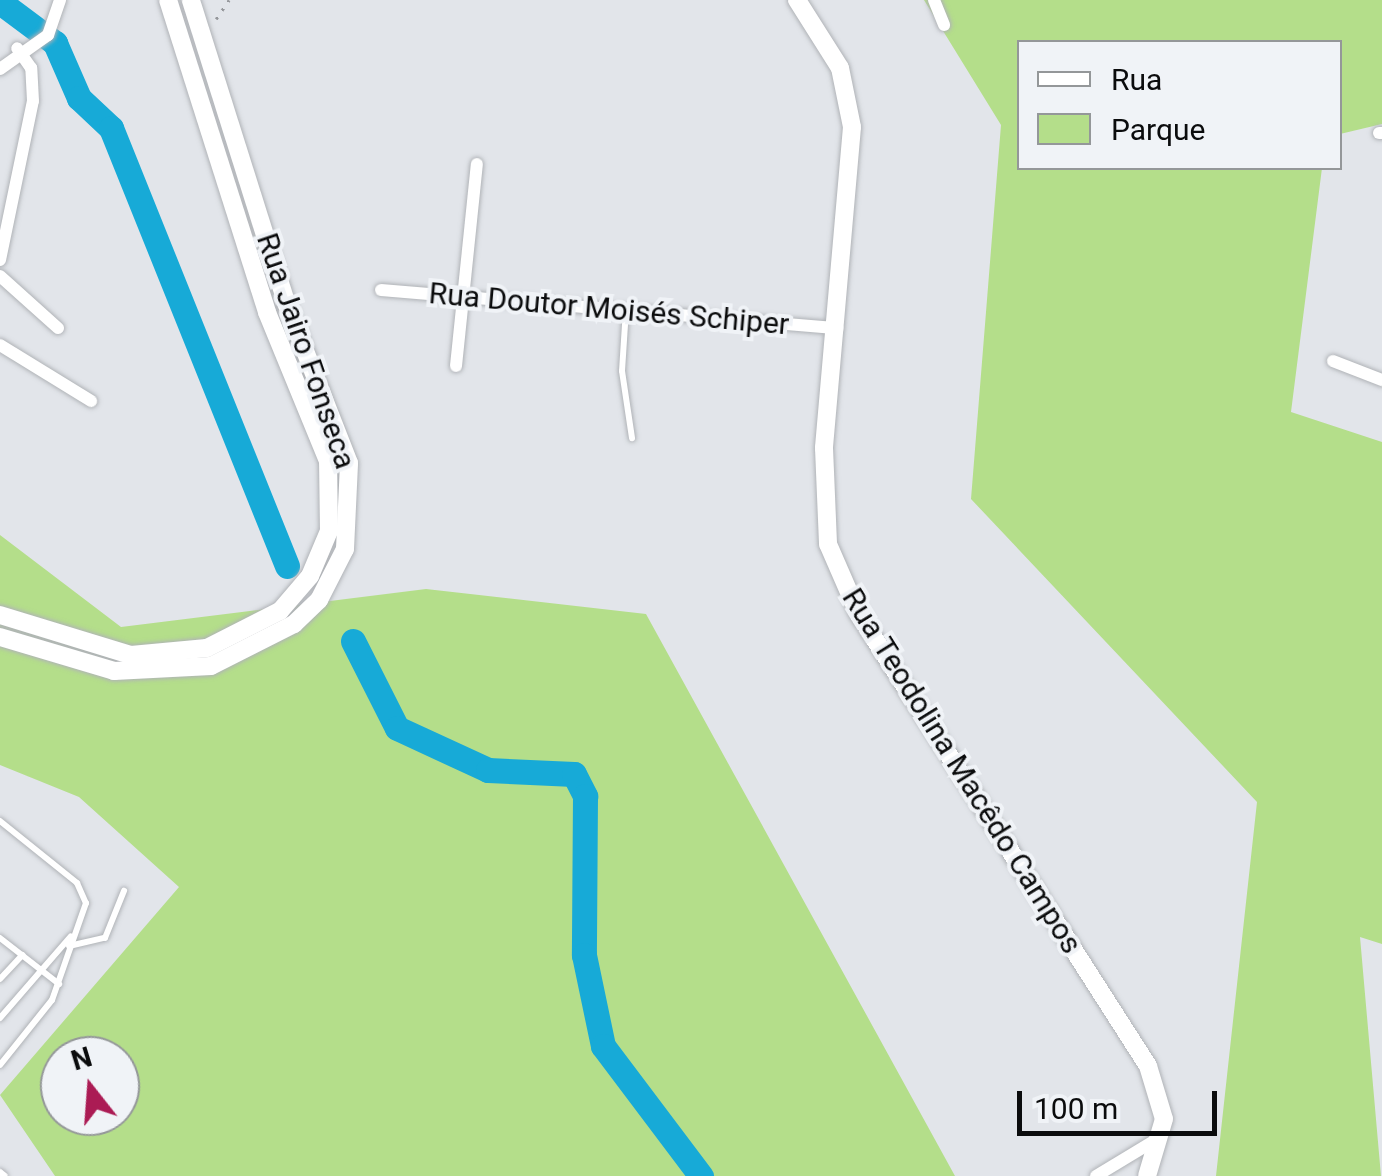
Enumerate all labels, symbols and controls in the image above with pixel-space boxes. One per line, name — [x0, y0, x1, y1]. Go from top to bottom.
legend — [1017, 40, 1342, 170]
text: Rua — [1111, 62, 1162, 97]
text: Parque — [1111, 112, 1205, 147]
street label: Rua Jairo Fonseca — [249, 228, 363, 474]
street label: Rua Doutor Moisés Schiper — [427, 275, 791, 343]
street label: Rua Teodolina Macêdo Campos — [834, 582, 1090, 960]
north arrow — [40, 1036, 140, 1136]
text: N — [67, 1040, 96, 1077]
scale bar — [1022, 1071, 1222, 1133]
text: 100 m — [1034, 1091, 1118, 1126]

